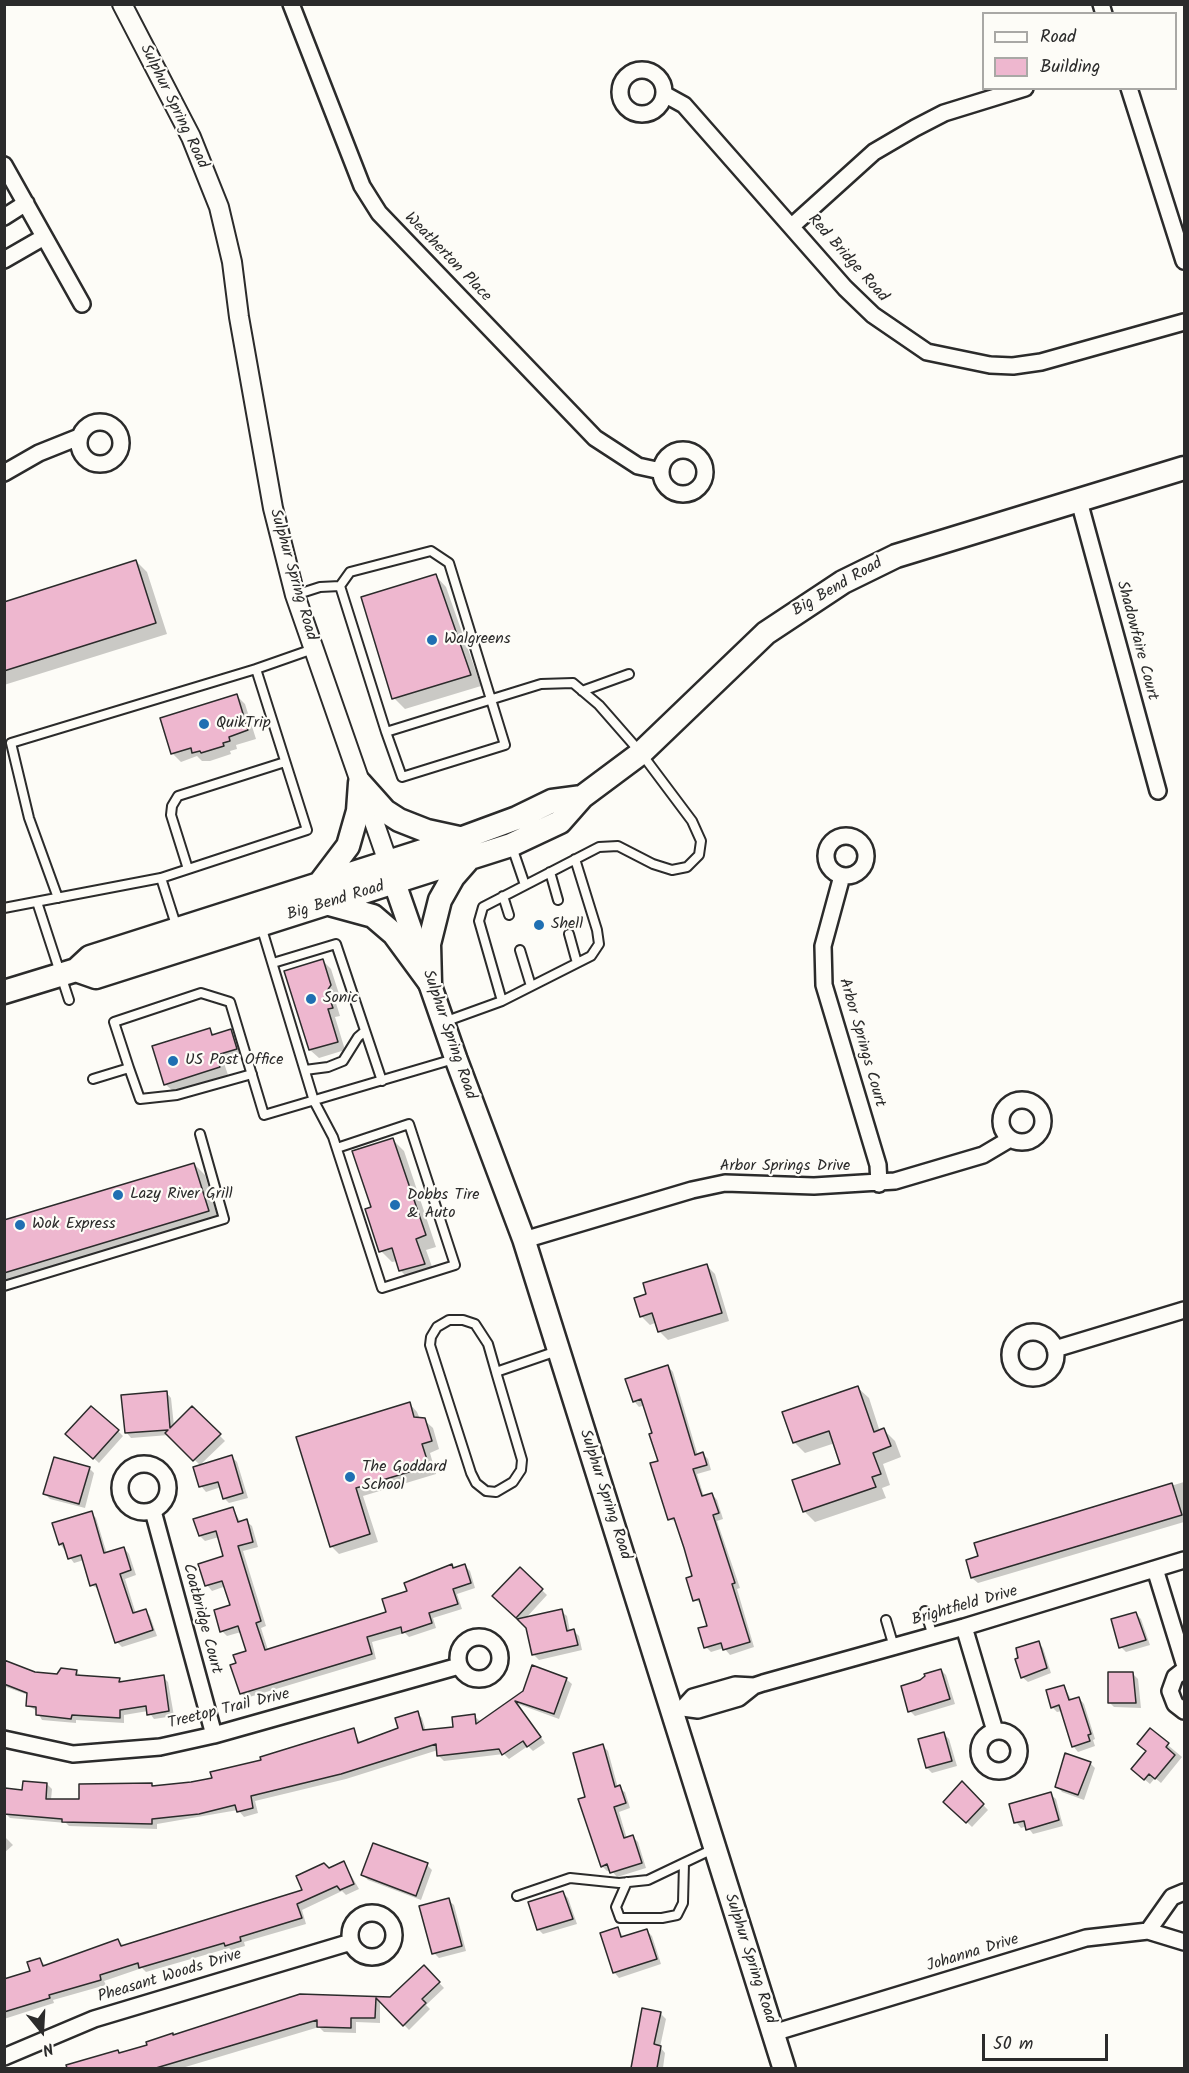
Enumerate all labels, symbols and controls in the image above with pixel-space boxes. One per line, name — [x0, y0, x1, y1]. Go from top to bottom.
legend — [982, 12, 1177, 90]
text: Road — [1040, 23, 1076, 52]
street label: Sulphur Spring Road — [135, 42, 211, 172]
text: Building — [1040, 53, 1100, 82]
street label: Weatherton Place — [399, 209, 495, 307]
street label: Red Bridge Road — [803, 211, 891, 307]
street label: Sulphur Spring Road — [264, 507, 320, 643]
street label: Big Bend Road — [790, 555, 886, 621]
street label: Shadowfaire Court — [1111, 579, 1161, 703]
place label: Walgreens — [444, 630, 511, 650]
marker: Walgreens — [425, 633, 439, 647]
place label: QuikTrip — [216, 714, 271, 734]
marker: QuikTrip — [197, 717, 211, 731]
street label: Big Bend Road — [285, 878, 387, 926]
place label: Shell — [551, 915, 583, 935]
marker: Shell — [532, 918, 546, 932]
street label: Sulphur Spring Road — [417, 968, 479, 1102]
street label: Arbor Springs Court — [833, 976, 889, 1110]
place label: Sonic — [323, 989, 358, 1009]
marker: Sonic — [304, 992, 318, 1006]
place label: US Post Office — [185, 1051, 283, 1071]
marker: US Post Office — [166, 1054, 180, 1068]
street label: Arbor Springs Drive — [720, 1157, 850, 1177]
place label: Lazy River Grill — [130, 1185, 233, 1205]
place label: Dobbs Tire & Auto — [407, 1186, 479, 1224]
marker: Lazy River Grill — [111, 1188, 125, 1202]
marker: Dobbs Tire & Auto — [388, 1198, 402, 1212]
place label: Wok Express — [32, 1215, 116, 1235]
marker: Wok Express — [13, 1218, 27, 1232]
street label: Sulphur Spring Road — [574, 1428, 634, 1562]
place label: The Goddard School — [362, 1458, 447, 1496]
marker: The Goddard School — [343, 1470, 357, 1484]
street label: Coatbridge Court — [177, 1562, 225, 1676]
street label: Brightfield Drive — [910, 1583, 1020, 1631]
street label: Treetop Trail Drive — [166, 1686, 292, 1734]
street label: Sulphur Spring Road — [719, 1892, 779, 2026]
street label: Johanna Drive — [925, 1931, 1021, 1977]
street label: Pheasant Woods Drive — [96, 1946, 244, 2008]
north arrow — [12, 2001, 72, 2061]
scale bar — [985, 2022, 1111, 2060]
text: 50 m — [993, 2030, 1033, 2059]
text: N — [39, 2035, 56, 2062]

